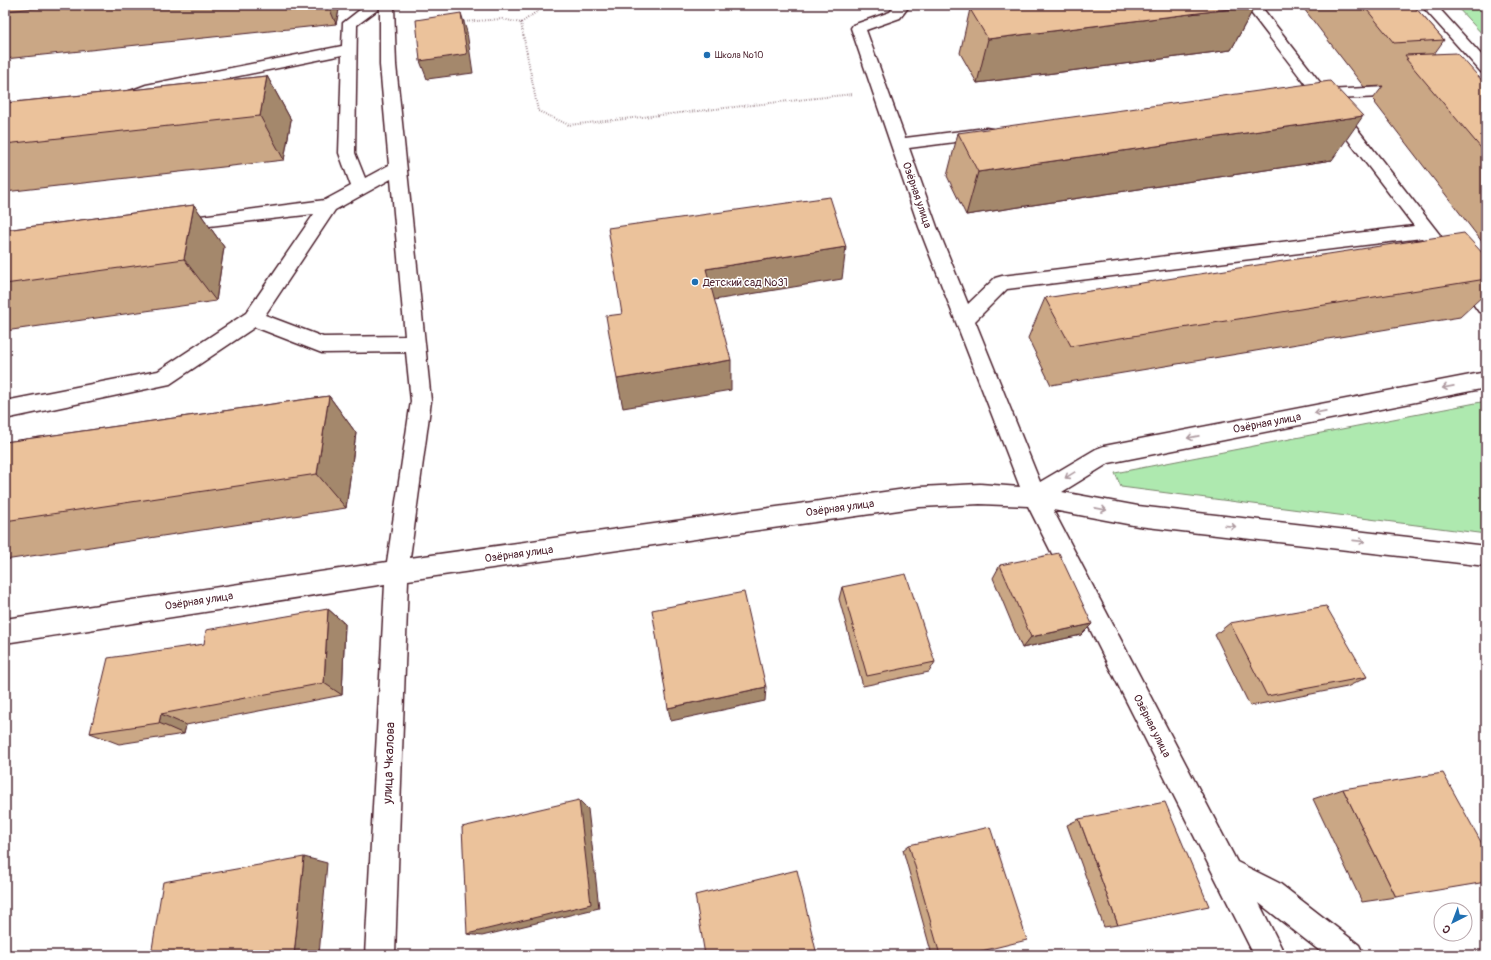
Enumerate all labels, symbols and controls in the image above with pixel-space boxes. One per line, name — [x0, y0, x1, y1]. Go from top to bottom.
marker: Школа №10 — [702, 50, 712, 60]
place label: Школа №10 — [715, 50, 763, 61]
street label: Озёрная улица — [900, 160, 934, 230]
place label: Детский сад №31 — [702, 276, 788, 289]
marker: Детский сад №31 — [690, 277, 700, 287]
one-way arrow — [1442, 383, 1455, 391]
one-way arrow — [1314, 408, 1327, 416]
street label: Озёрная улица — [1232, 410, 1302, 436]
one-way arrow — [1186, 433, 1199, 441]
one-way arrow — [1064, 472, 1076, 480]
street label: Озёрная улица — [805, 497, 875, 519]
one-way arrow — [1094, 505, 1107, 513]
one-way arrow — [1223, 523, 1236, 530]
one-way arrow — [1352, 537, 1365, 545]
street label: Озёрная улица — [484, 543, 554, 565]
street label: Озёрная улица — [164, 589, 234, 613]
street label: Озёрная улица — [1131, 692, 1173, 760]
street label: улица Чкалова — [380, 722, 398, 805]
north arrow — [1433, 902, 1473, 942]
text: С — [1440, 922, 1454, 936]

